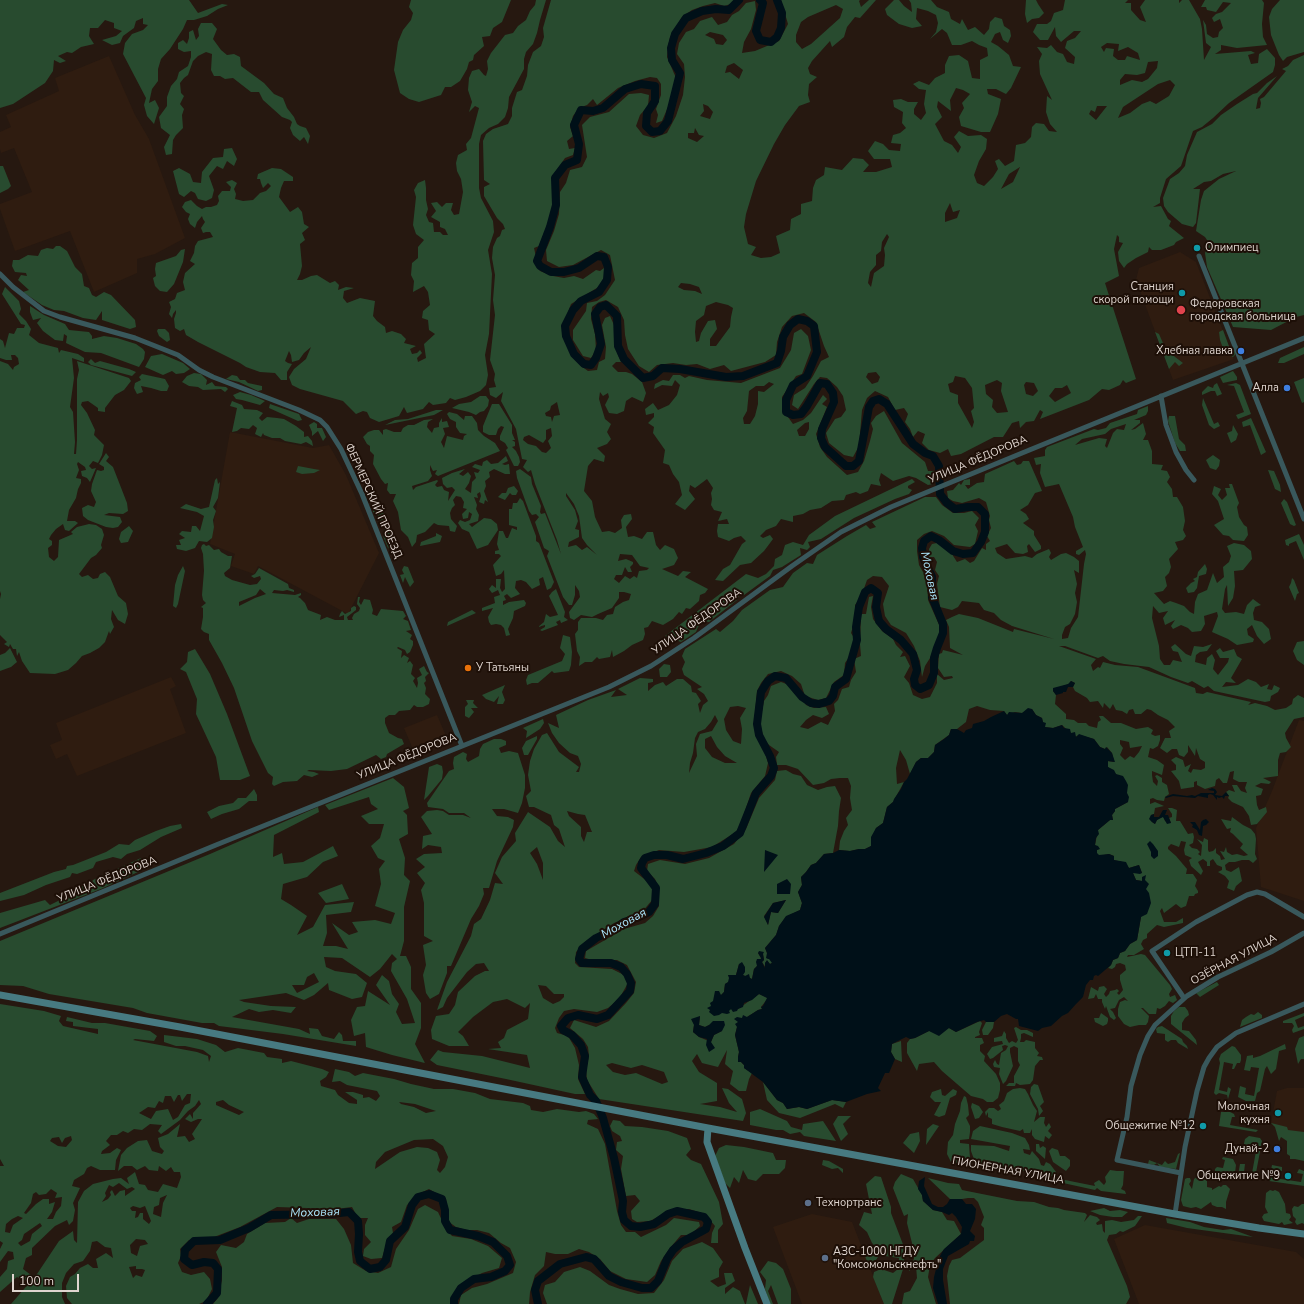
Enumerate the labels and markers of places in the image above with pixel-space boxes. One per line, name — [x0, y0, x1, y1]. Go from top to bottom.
place label: Олимпиец — [1205, 241, 1259, 255]
marker: Олимпиец — [1192, 243, 1202, 253]
place label: Станция скорой помощи — [1093, 280, 1174, 306]
marker: Станция скорой помощи — [1177, 288, 1187, 298]
place label: Федоровская городская больница — [1190, 297, 1296, 323]
marker: Федоровская городская больница — [1175, 304, 1187, 316]
place label: Хлебная лавка — [1156, 344, 1233, 358]
marker: Хлебная лавка — [1236, 346, 1246, 356]
place label: Алла — [1252, 381, 1279, 395]
marker: Алла — [1282, 383, 1292, 393]
place label: У Татьяны — [476, 661, 529, 675]
marker: У Татьяны — [463, 663, 473, 673]
place label: ЦТП-11 — [1175, 946, 1216, 960]
marker: ЦТП-11 — [1162, 948, 1172, 958]
place label: Молочная кухня — [1218, 1100, 1270, 1126]
marker: Молочная кухня — [1273, 1108, 1283, 1118]
place label: Общежитие №12 — [1105, 1119, 1195, 1133]
marker: Общежитие №12 — [1198, 1121, 1208, 1131]
place label: Дунай-2 — [1225, 1142, 1269, 1156]
marker: Дунай-2 — [1272, 1144, 1282, 1154]
place label: Общежитие №9 — [1197, 1169, 1280, 1183]
marker: Общежитие №9 — [1283, 1171, 1293, 1181]
place label: Технортранс — [816, 1196, 882, 1210]
marker: Технортранс — [803, 1198, 813, 1208]
place label: АЗС-1000 НГДУ "Комсомольскнефть" — [833, 1245, 941, 1271]
marker: АЗС-1000 НГДУ "Комсомольскнефть" — [820, 1253, 830, 1263]

